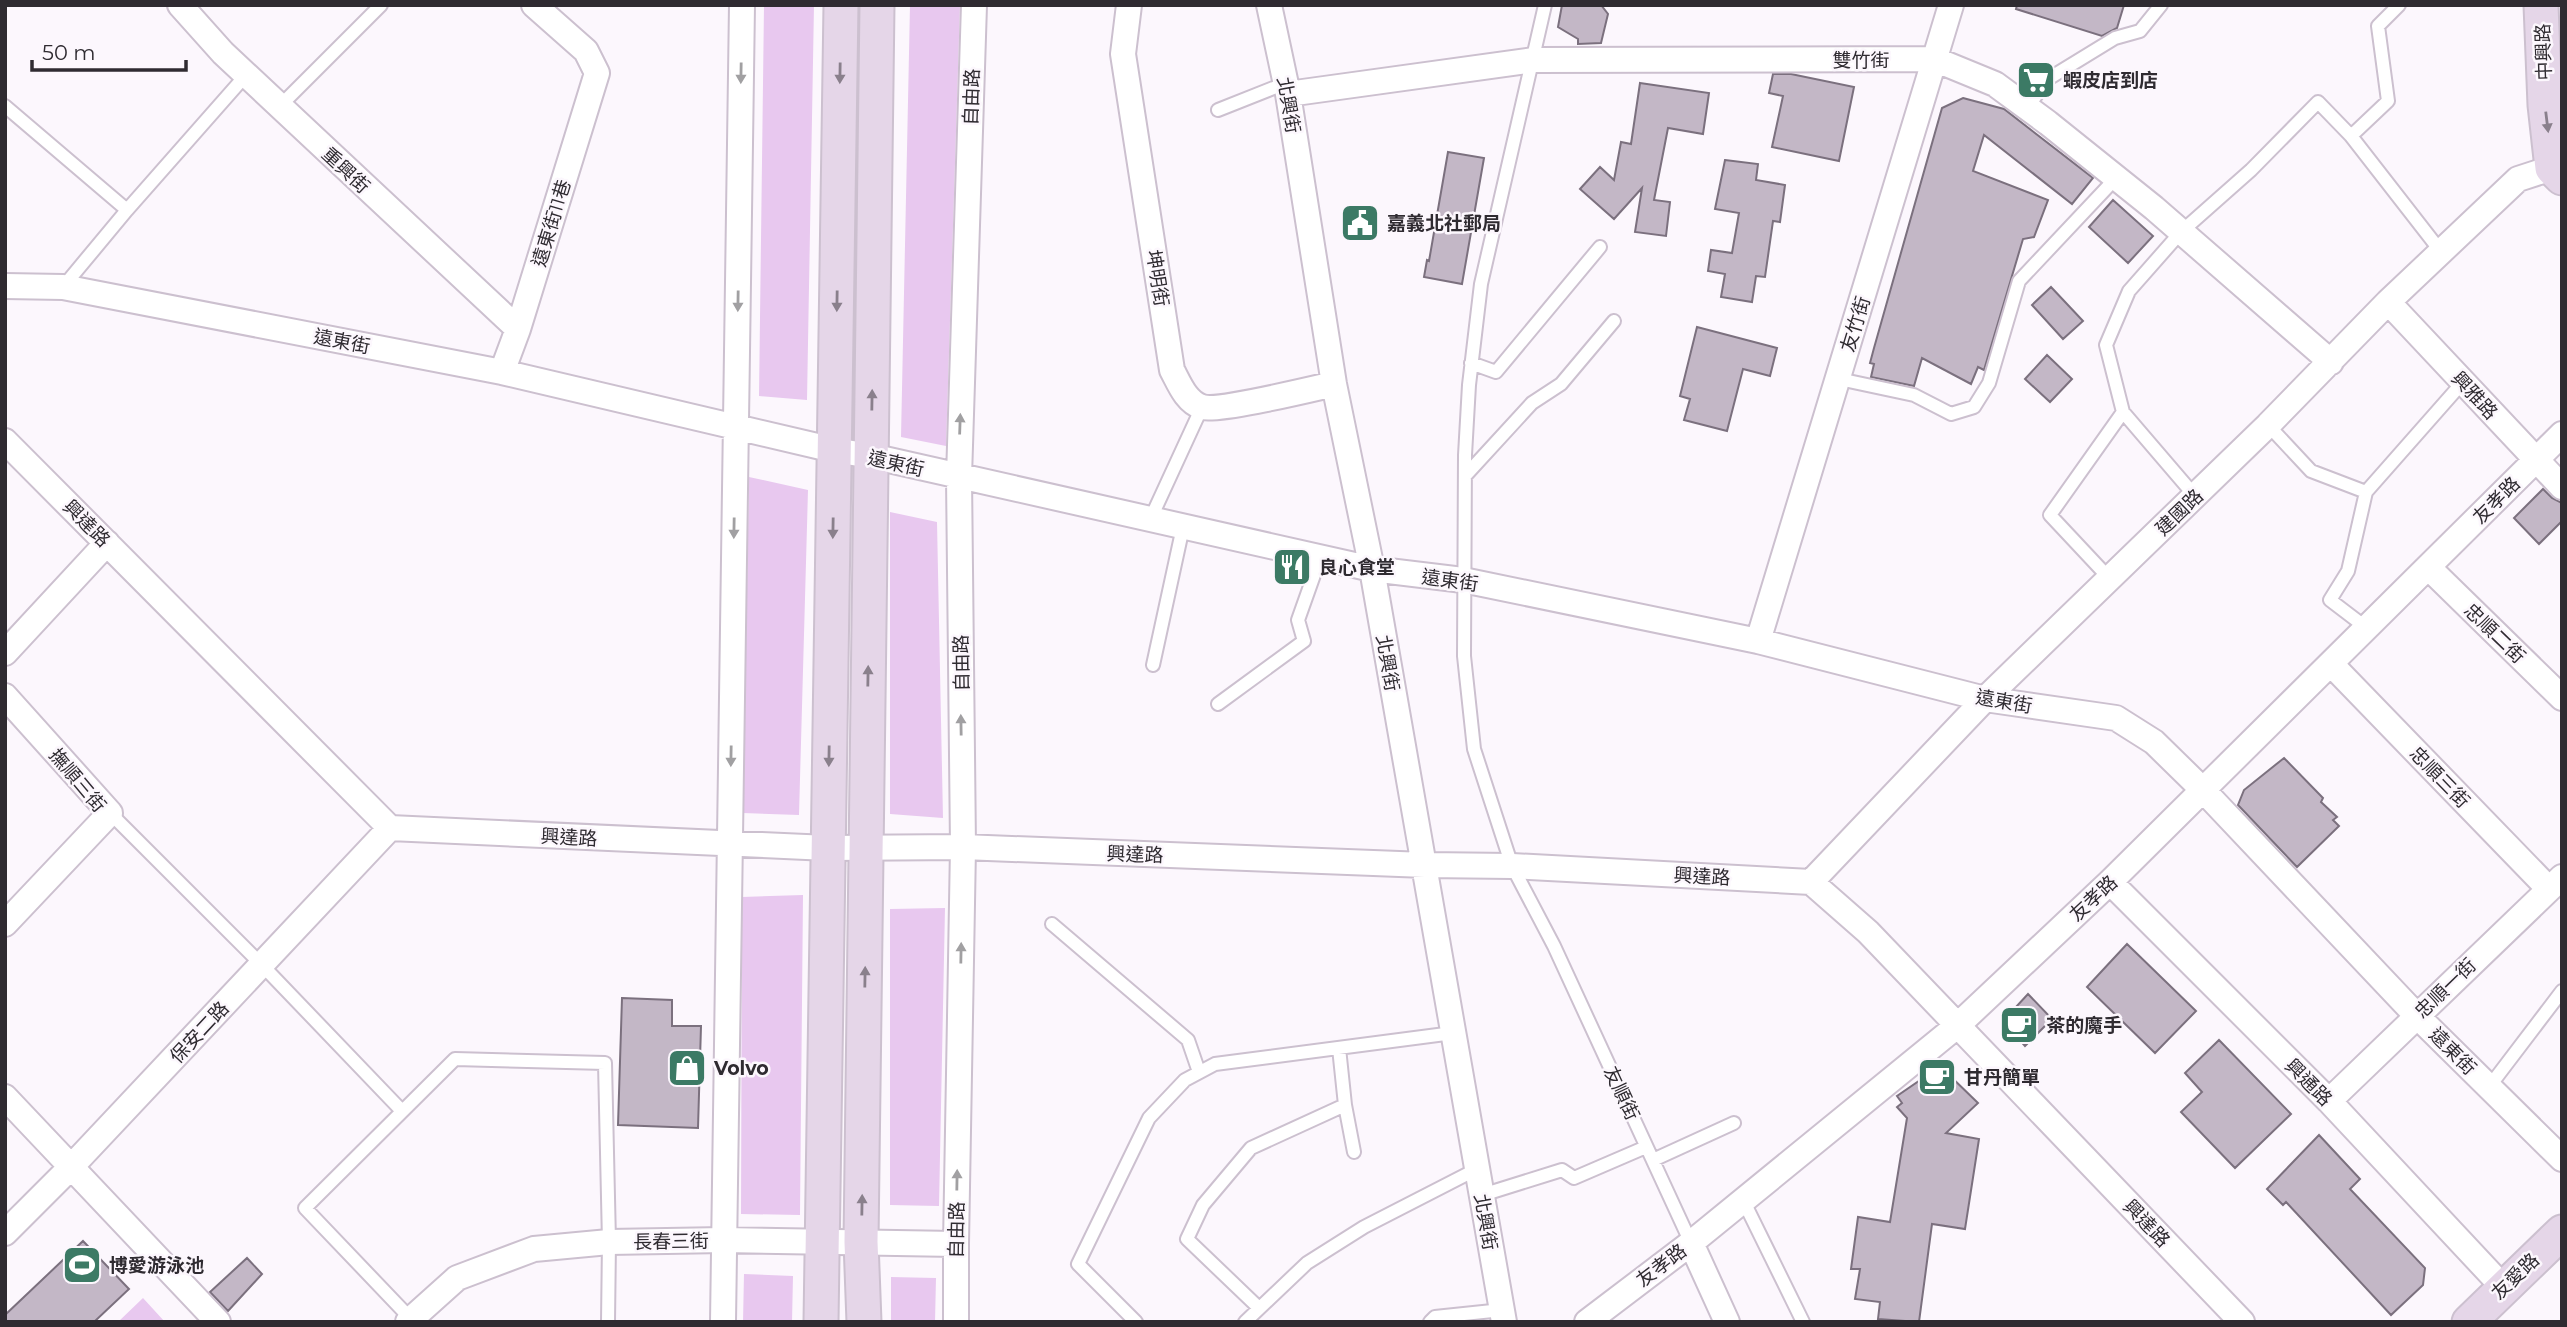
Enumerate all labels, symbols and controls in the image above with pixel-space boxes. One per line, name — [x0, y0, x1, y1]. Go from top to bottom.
street label: 中興路 — [2531, 23, 2556, 81]
scale bar — [32, 28, 186, 72]
text: 50 m — [42, 40, 96, 65]
street label: 雙竹街 — [1832, 49, 1890, 72]
supermarket icon: 蝦皮店到店 — [2015, 59, 2057, 101]
one-way arrow — [735, 63, 747, 85]
one-way arrow — [835, 63, 846, 85]
street label: 自由路 — [959, 68, 984, 126]
place label: 蝦皮店到店 — [2063, 69, 2158, 92]
street label: 北興街 — [1272, 75, 1305, 135]
one-way arrow — [2541, 111, 2552, 133]
street label: 重興街 — [317, 143, 374, 198]
street label: 遠東街11巷 — [527, 177, 576, 269]
public building icon: 嘉義北社郵局 — [1339, 202, 1381, 244]
place label: 嘉義北社郵局 — [1387, 212, 1501, 235]
street label: 坤明街 — [1142, 248, 1173, 308]
one-way arrow — [732, 290, 744, 312]
one-way arrow — [831, 290, 842, 312]
street label: 友竹街 — [1836, 294, 1875, 355]
street label: 遠東街 — [312, 325, 372, 358]
street label: 興雅路 — [2447, 367, 2502, 424]
one-way arrow — [866, 388, 878, 410]
one-way arrow — [955, 413, 966, 435]
street label: 遠東街 — [866, 446, 926, 481]
street label: 友孝路 — [2468, 472, 2525, 529]
street label: 建國路 — [2151, 484, 2208, 540]
street label: 興達路 — [58, 495, 115, 552]
one-way arrow — [729, 518, 740, 540]
one-way arrow — [827, 518, 839, 540]
restaurant icon: 良心食堂 — [1271, 546, 1313, 588]
place label: 良心食堂 — [1319, 556, 1395, 579]
street label: 遠東街 — [1420, 565, 1480, 596]
street label: 忠順二街 — [2459, 599, 2530, 668]
street label: 北興街 — [1371, 633, 1404, 693]
street label: 自由路 — [950, 634, 973, 692]
one-way arrow — [863, 665, 874, 687]
street label: 遠東街 — [1974, 685, 2034, 718]
one-way arrow — [956, 714, 967, 736]
street label: 忠順三街 — [2405, 742, 2474, 813]
street label: 撫順三街 — [44, 744, 111, 817]
one-way arrow — [725, 745, 737, 767]
one-way arrow — [824, 745, 835, 767]
street label: 興達路 — [540, 825, 598, 850]
street label: 興達路 — [1106, 842, 1164, 867]
street label: 興達路 — [1673, 864, 1731, 889]
street label: 友孝路 — [2065, 871, 2122, 926]
one-way arrow — [955, 941, 967, 963]
street label: 忠順一街 — [2410, 954, 2481, 1023]
one-way arrow — [859, 966, 871, 988]
street label: 保安二路 — [165, 997, 234, 1068]
cafe icon: 茶的魔手 — [1998, 1004, 2040, 1046]
place label: 茶的魔手 — [2046, 1014, 2122, 1037]
street label: 遠東街 — [2424, 1023, 2481, 1080]
shop icon: Volvo — [666, 1047, 708, 1089]
street label: 興通路 — [2280, 1054, 2337, 1111]
cafe icon: 甘丹簡單 — [1916, 1056, 1958, 1098]
place label: Volvo — [713, 1057, 769, 1080]
street label: 友順街 — [1599, 1063, 1644, 1124]
place label: 甘丹簡單 — [1964, 1066, 2040, 1089]
one-way arrow — [951, 1169, 963, 1191]
street label: 北興街 — [1469, 1192, 1502, 1252]
one-way arrow — [856, 1193, 868, 1215]
street label: 興達路 — [2119, 1195, 2175, 1252]
street label: 自由路 — [945, 1201, 968, 1259]
street label: 長春三街 — [633, 1229, 709, 1254]
street label: 友孝路 — [1632, 1239, 1691, 1292]
sports icon: 博愛游泳池 — [61, 1244, 103, 1286]
street label: 友愛路 — [2487, 1248, 2544, 1304]
place label: 博愛游泳池 — [109, 1254, 204, 1277]

